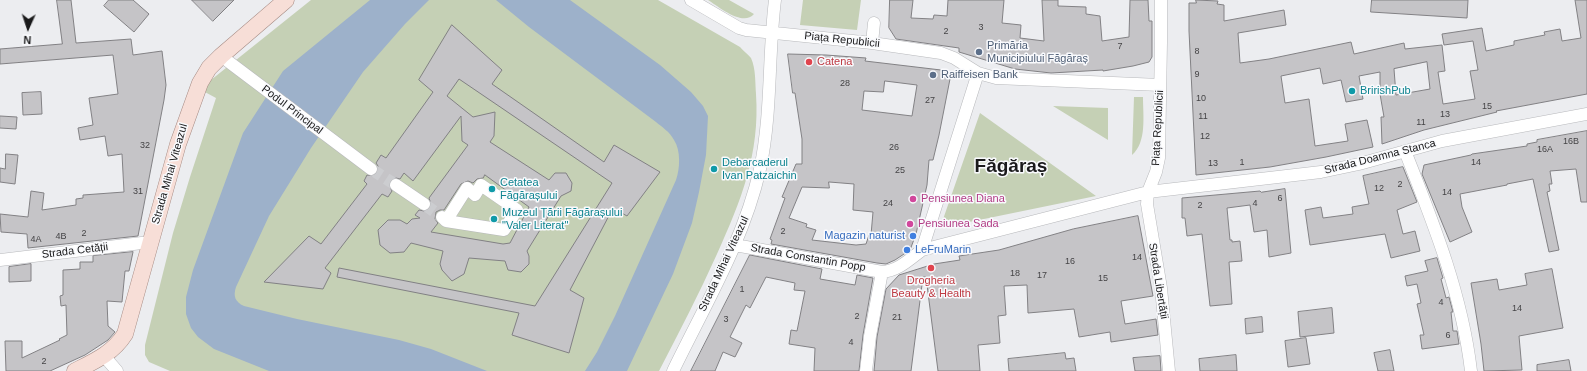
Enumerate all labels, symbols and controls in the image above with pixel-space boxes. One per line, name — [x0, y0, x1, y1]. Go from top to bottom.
north arrow — [8, 8, 48, 48]
house number: 3 — [978, 23, 984, 33]
house number: 2 — [943, 27, 949, 37]
street label: Piața Republicii — [804, 29, 880, 51]
text: N — [23, 34, 32, 46]
place label: Primăria Municipiului Făgăraș — [987, 39, 1088, 65]
house number: 7 — [1117, 42, 1123, 52]
marker: Primăria Municipiului Făgăraș — [974, 47, 984, 57]
house number: 8 — [1194, 47, 1200, 57]
place label: Catena — [817, 55, 852, 69]
marker: Catena — [804, 57, 814, 67]
place label: Raiffeisen Bank — [941, 68, 1018, 82]
marker: Raiffeisen Bank — [928, 70, 938, 80]
house number: 9 — [1194, 70, 1200, 80]
house number: 28 — [840, 79, 850, 89]
street label: Podul Principal — [259, 83, 325, 137]
place label: BririshPub — [1360, 84, 1411, 98]
marker: BririshPub — [1347, 86, 1357, 96]
street label: Piața Republicii — [1149, 90, 1167, 166]
house number: 10 — [1196, 94, 1206, 104]
house number: 27 — [925, 96, 935, 106]
house number: 15 — [1482, 102, 1492, 112]
house number: 13 — [1440, 110, 1450, 120]
house number: 11 — [1198, 112, 1208, 122]
house number: 11 — [1416, 118, 1426, 128]
street label: Strada Mihai Viteazul — [149, 122, 191, 226]
house number: 12 — [1200, 132, 1210, 142]
street label: Strada Doamna Stanca — [1323, 137, 1437, 177]
house number: 16B — [1563, 137, 1579, 147]
house number: 32 — [140, 141, 150, 151]
house number: 26 — [889, 143, 899, 153]
house number: 16A — [1537, 145, 1553, 155]
place label: Debarcaderul Ivan Patzaichin — [722, 156, 797, 182]
district label: Făgăraș — [975, 156, 1047, 178]
house number: 1 — [1239, 158, 1245, 168]
house number: 14 — [1471, 158, 1481, 168]
house number: 13 — [1208, 159, 1218, 169]
marker: Debarcaderul Ivan Patzaichin — [709, 164, 719, 174]
house number: 25 — [895, 166, 905, 176]
place label: Cetatea Făgărașului — [500, 176, 557, 202]
house number: 2 — [1397, 180, 1403, 190]
marker: Cetatea Făgărașului — [487, 184, 497, 194]
house number: 12 — [1374, 184, 1384, 194]
house number: 31 — [133, 187, 143, 197]
house number: 14 — [1442, 188, 1452, 198]
place label: Pensiunea Diana — [921, 192, 1005, 206]
marker: Pensiunea Diana — [908, 194, 918, 204]
house number: 6 — [1277, 194, 1283, 204]
house number: 24 — [883, 199, 893, 209]
house number: 4 — [1252, 199, 1258, 209]
house number: 2 — [1197, 201, 1203, 211]
place label: Muzeul Țării Făgărașului "Valer Literat" — [502, 206, 622, 232]
marker: Muzeul Țării Făgărașului "Valer Literat" — [489, 214, 499, 224]
street label: Strada Mihai Viteazul — [696, 214, 752, 314]
place label: Pensiunea Sada — [918, 217, 999, 231]
marker: Pensiunea Sada — [905, 219, 915, 229]
house number: 2 — [780, 227, 786, 237]
house number: 2 — [81, 229, 87, 239]
place label: Magazin naturist — [824, 229, 905, 243]
marker: Magazin naturist — [908, 231, 918, 241]
house number: 4B — [55, 232, 67, 242]
house number: 4A — [30, 235, 42, 245]
street label: Strada Cetății — [41, 240, 109, 262]
street label: Strada Constantin Popp — [749, 241, 867, 275]
street label: Strada Libertății — [1145, 242, 1171, 320]
place label: LeFruMarin — [915, 243, 971, 257]
marker: LeFruMarin — [902, 245, 912, 255]
house number: 14 — [1132, 253, 1142, 263]
house number: 16 — [1065, 257, 1075, 267]
marker: Drogheria Beauty & Health — [926, 263, 936, 273]
house number: 18 — [1010, 269, 1020, 279]
house number: 17 — [1037, 271, 1047, 281]
place label: Drogheria Beauty & Health — [891, 274, 971, 300]
house number: 15 — [1098, 274, 1108, 284]
house number: 1 — [739, 285, 745, 295]
house number: 4 — [1438, 298, 1444, 308]
house number: 14 — [1512, 304, 1522, 314]
house number: 2 — [854, 312, 860, 322]
house number: 21 — [892, 313, 902, 323]
house number: 3 — [723, 315, 729, 325]
house number: 6 — [1445, 331, 1451, 341]
house number: 4 — [848, 338, 854, 348]
house number: 2 — [41, 357, 47, 367]

